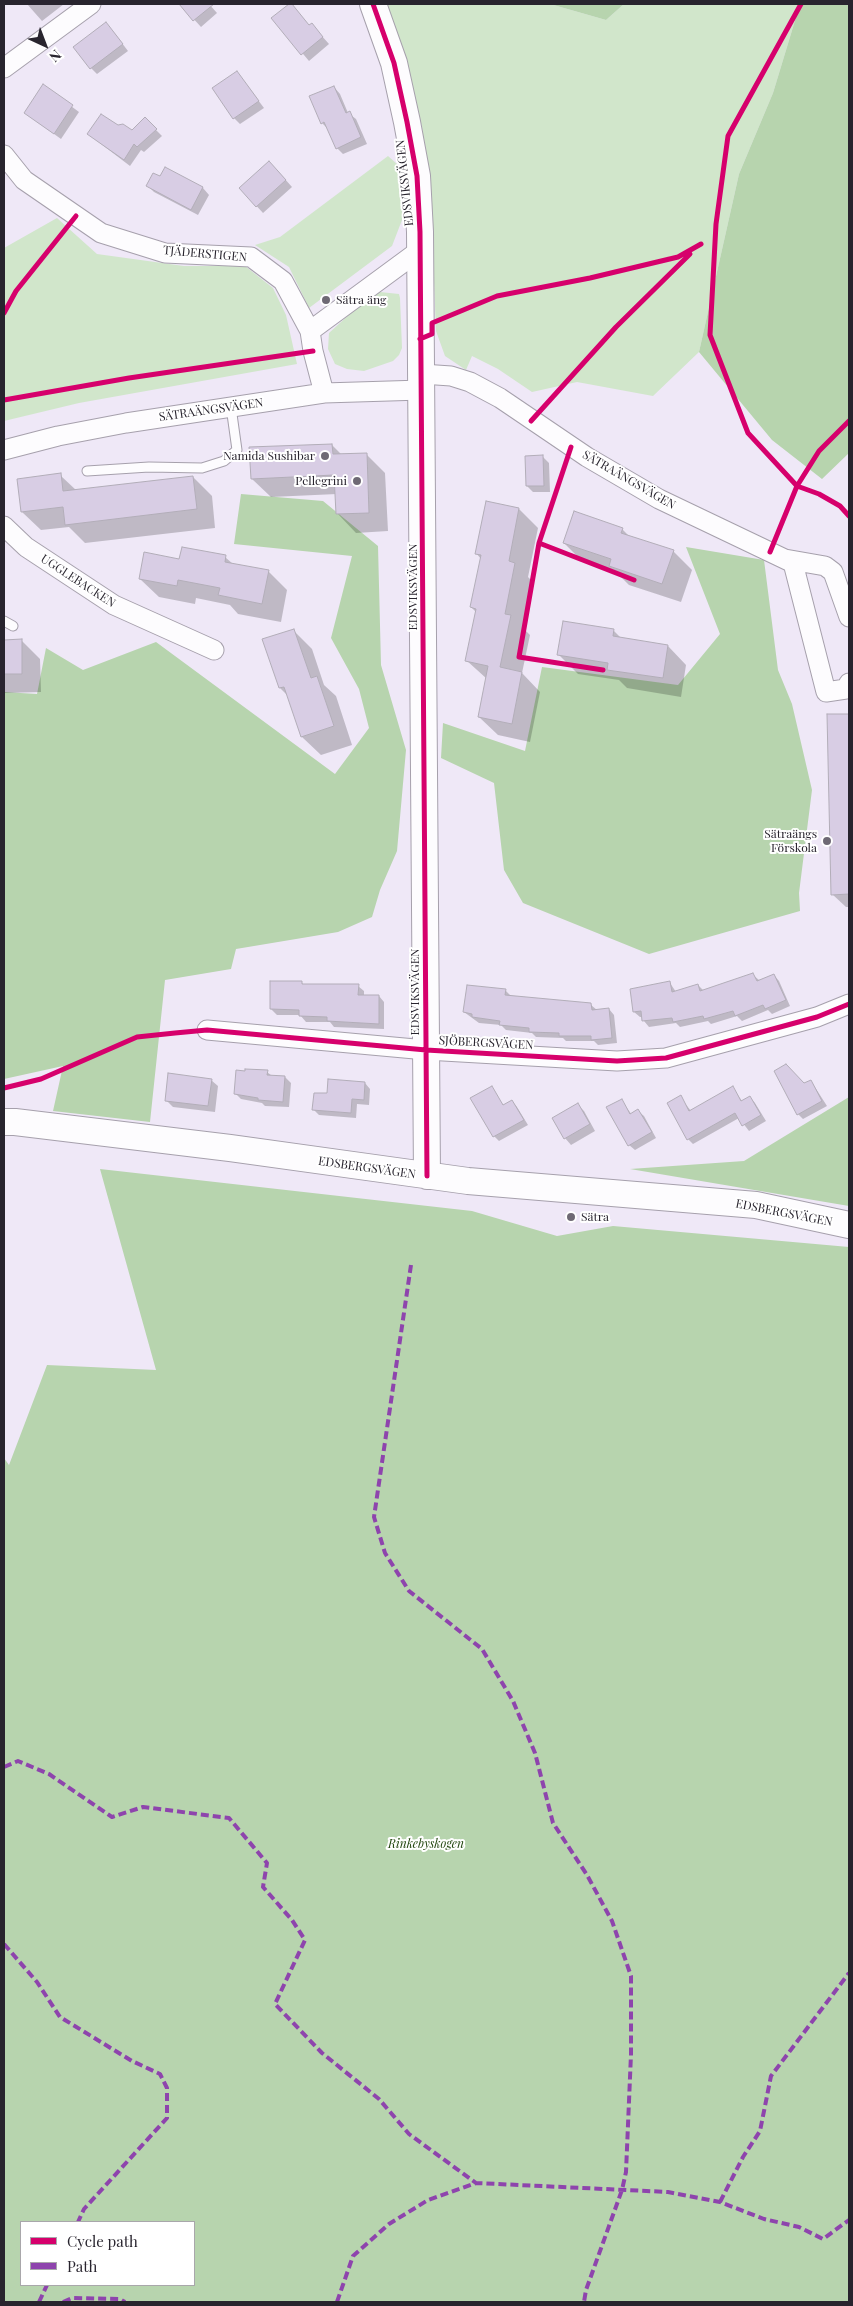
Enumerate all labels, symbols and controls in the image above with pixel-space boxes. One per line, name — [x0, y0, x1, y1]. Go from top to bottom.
north arrow — [20, 20, 70, 70]
text: N — [45, 46, 66, 67]
street label: EDSVIKSVÄGEN — [393, 139, 417, 227]
street label: TJÄDERSTIGEN — [162, 243, 248, 265]
place label: Sätra äng — [336, 293, 386, 307]
marker: Sätra äng — [320, 294, 332, 306]
street label: SÄTRAÄNGSVÄGEN — [158, 396, 264, 424]
street label: SÄTRAÄNGSVÄGEN — [580, 447, 678, 513]
place label: Namida Sushibar — [223, 449, 315, 463]
marker: Namida Sushibar — [319, 450, 331, 462]
place label: Pellegrini — [295, 474, 347, 488]
marker: Pellegrini — [351, 475, 363, 487]
street label: EDSVIKSVÄGEN — [406, 544, 420, 630]
street label: UGGLEBACKEN — [38, 552, 118, 610]
place label: Sätraängs Förskola — [764, 827, 817, 855]
marker: Sätraängs Förskola — [821, 835, 833, 847]
street label: EDSVIKSVÄGEN — [408, 949, 422, 1035]
street label: SJÖBERGSVÄGEN — [438, 1033, 534, 1053]
street label: EDSBERGSVÄGEN — [317, 1154, 417, 1182]
street label: EDSBERGSVÄGEN — [734, 1197, 834, 1229]
place label: Sätra — [581, 1210, 609, 1224]
marker: Sätra — [565, 1211, 577, 1223]
park label: Rinkebyskogen — [388, 1837, 464, 1851]
legend — [20, 2221, 195, 2286]
text: Cycle path — [67, 2231, 138, 2251]
text: Path — [67, 2256, 97, 2276]

